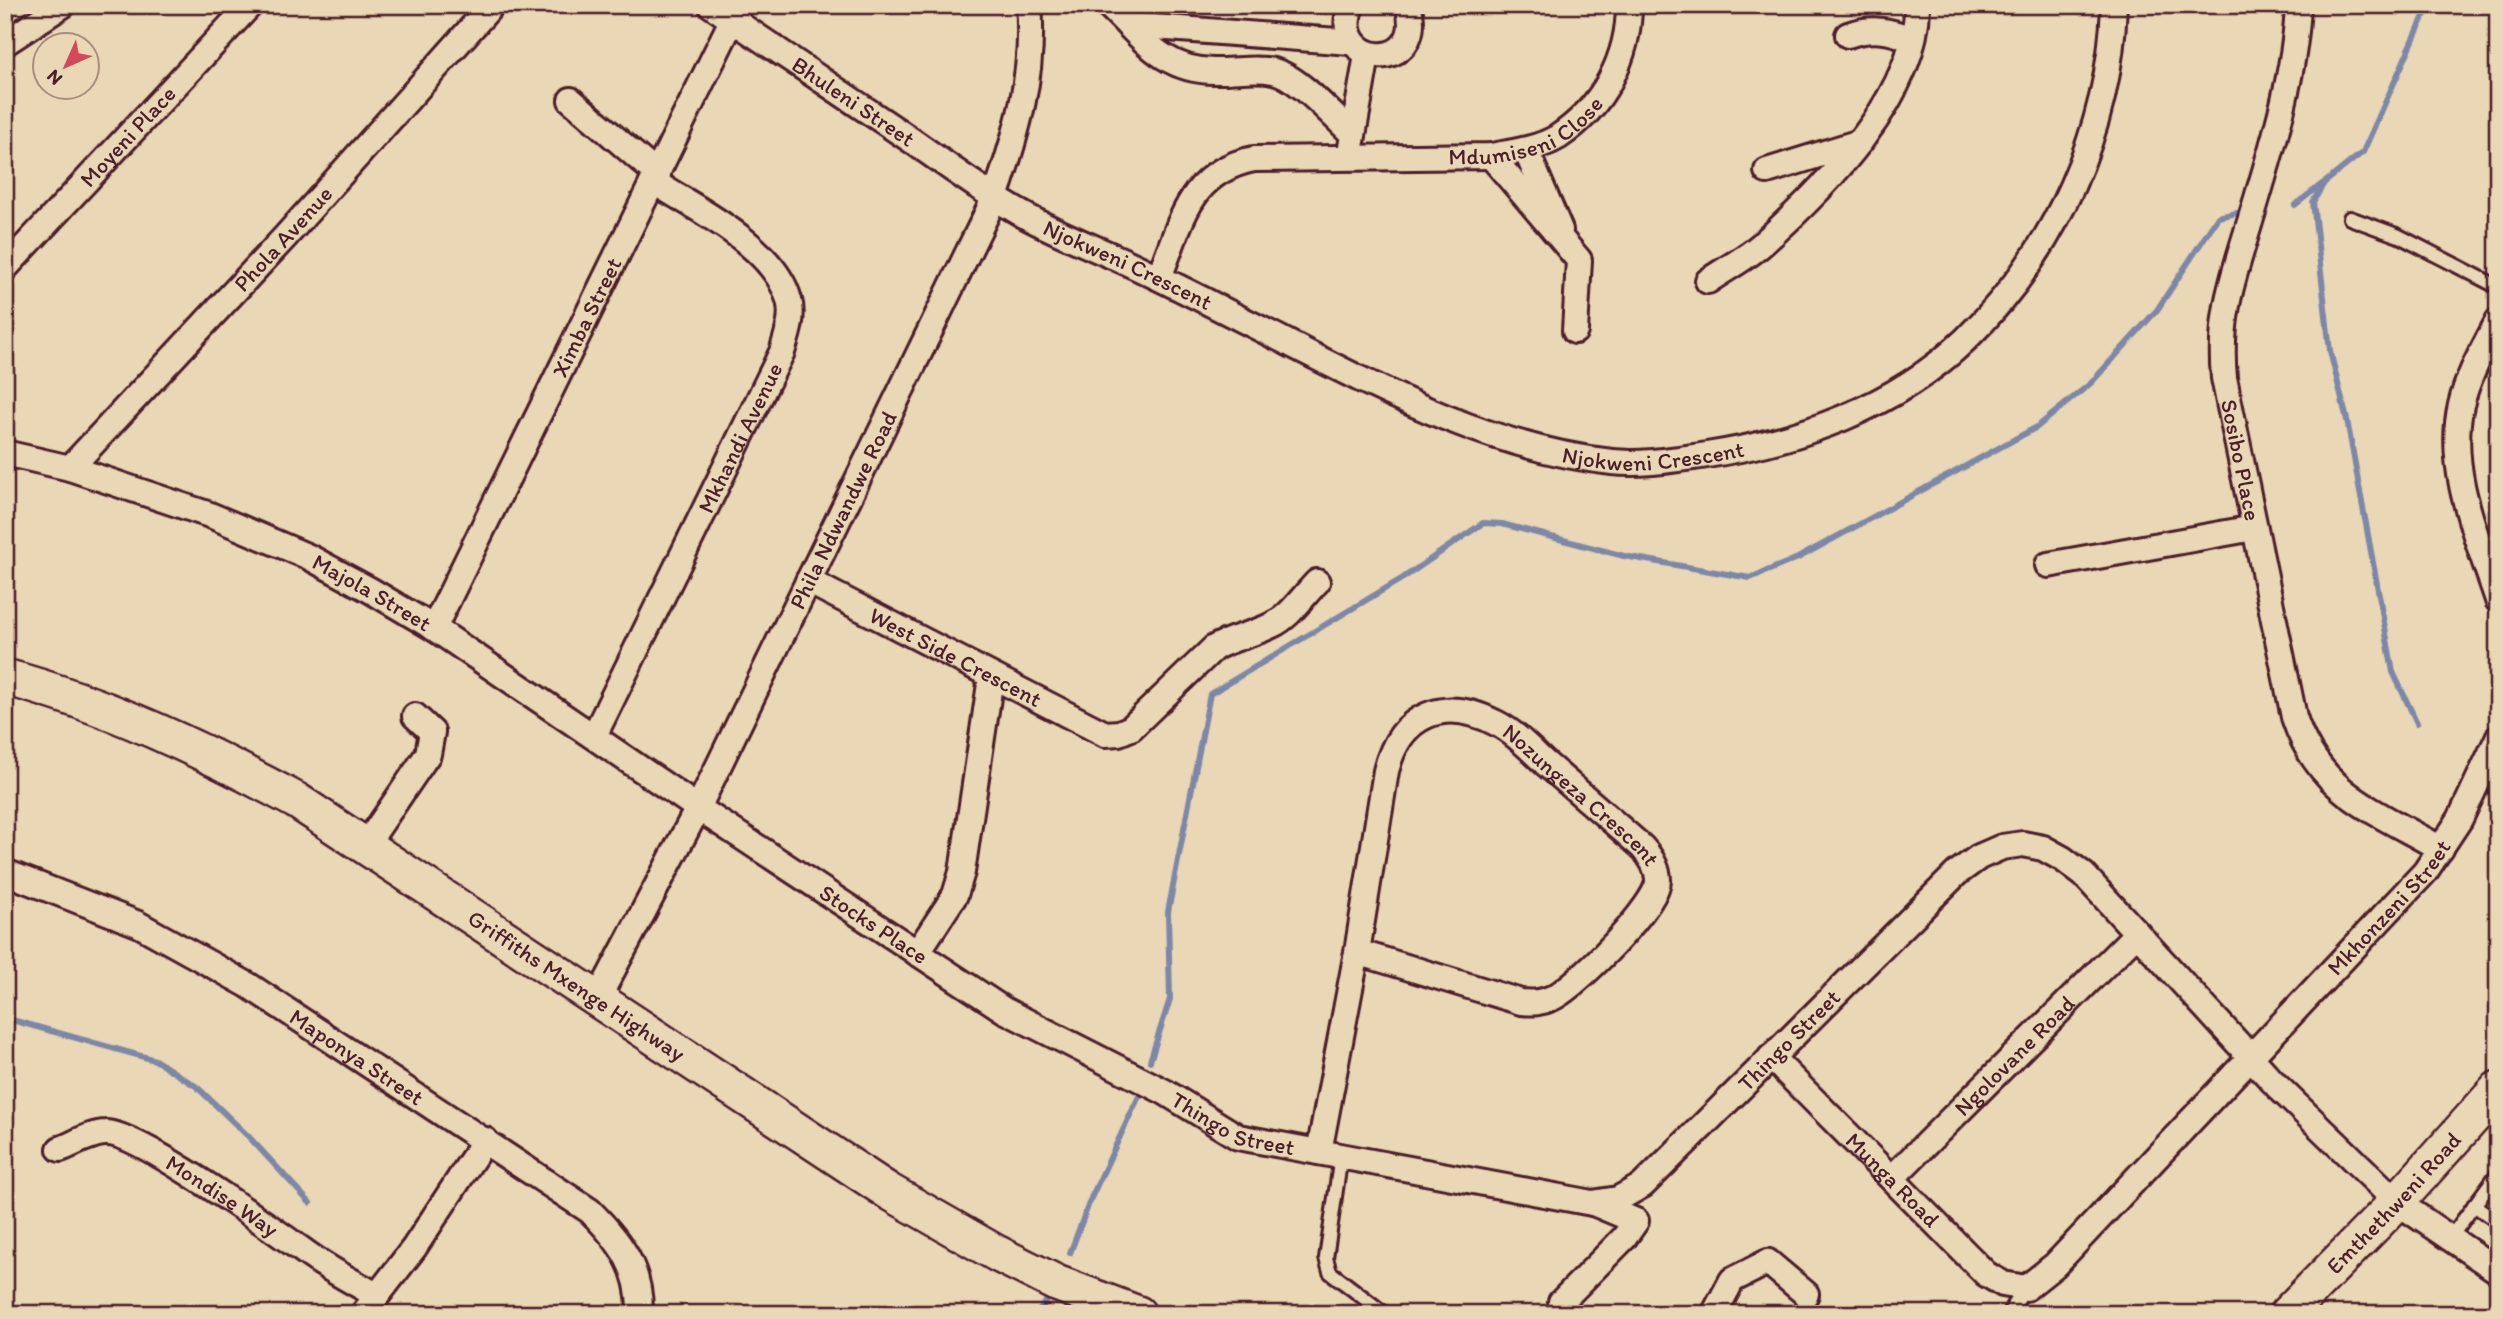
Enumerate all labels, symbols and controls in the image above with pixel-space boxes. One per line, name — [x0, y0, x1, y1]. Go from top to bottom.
north arrow — [32, 32, 102, 102]
street label: Bhuleni Street — [787, 50, 921, 153]
text: N — [42, 65, 67, 90]
street label: Moyeni Place — [74, 80, 182, 193]
street label: Mdumiseni Close — [1448, 90, 1609, 171]
street label: Phola Avenue — [228, 180, 338, 297]
street label: Njokweni Crescent — [1039, 213, 1217, 316]
street label: Ximba Street — [545, 253, 628, 382]
street label: Mkhandi Avenue — [691, 358, 789, 518]
street label: Sosibo Place — [2215, 397, 2267, 523]
street label: Phila Ndwandwe Road — [783, 407, 903, 614]
street label: Njokweni Crescent — [1560, 435, 1747, 477]
street label: Majola Street — [308, 547, 437, 637]
street label: West Side Crescent — [865, 601, 1047, 713]
street label: Nozungeza Crescent — [1497, 717, 1666, 871]
street label: Mkhonzeni Street — [2321, 834, 2457, 981]
street label: Stocks Place — [814, 878, 934, 970]
street label: Griffiths Mxenge Highway — [463, 904, 691, 1067]
street label: Thingo Street — [1732, 983, 1846, 1097]
street label: Ngolovane Road — [1948, 990, 2080, 1122]
street label: Maponya Street — [284, 1002, 429, 1112]
street label: Thingo Street — [1166, 1085, 1297, 1161]
street label: Emthethweni Road — [2320, 1126, 2467, 1280]
street label: Munga Road — [1840, 1127, 1946, 1234]
street label: Mondise Way — [161, 1149, 284, 1243]

